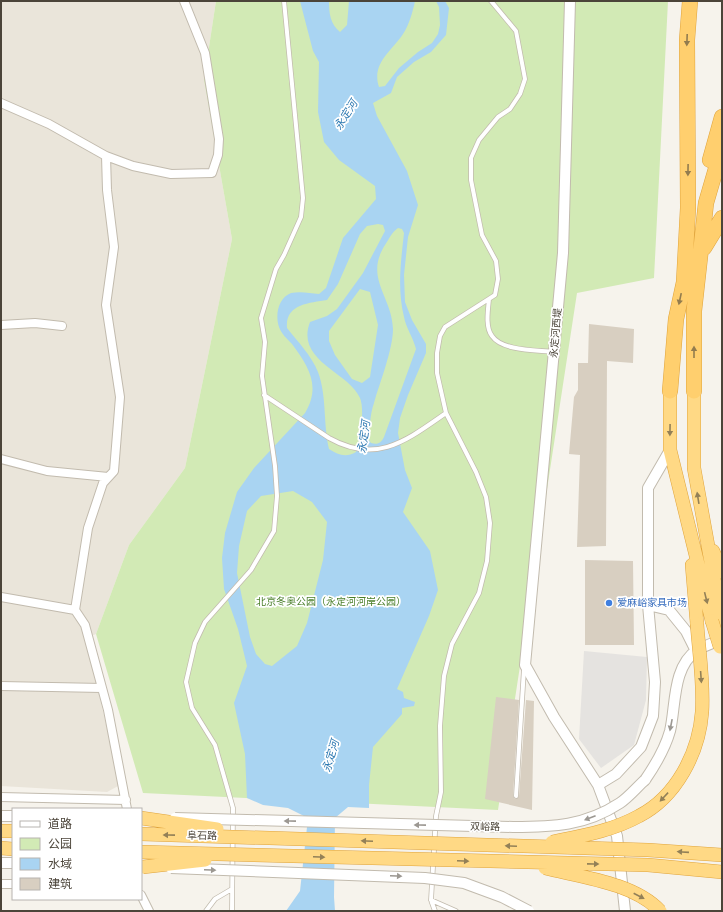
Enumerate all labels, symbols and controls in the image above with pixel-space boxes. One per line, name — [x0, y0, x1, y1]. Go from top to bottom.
one-way arrow — [684, 34, 690, 47]
water label: 永定河 — [332, 96, 361, 132]
one-way arrow — [685, 164, 691, 177]
one-way arrow — [677, 293, 683, 306]
street label: 永定河西堤 — [548, 308, 564, 358]
one-way arrow — [691, 345, 697, 358]
water label: 永定河 — [355, 418, 373, 454]
one-way arrow — [667, 424, 673, 437]
one-way arrow — [695, 492, 701, 504]
one-way arrow — [704, 591, 710, 604]
park label: 北京冬奥公园（永定河河岸公园） — [256, 596, 406, 608]
place label: 爱麻峪家具市场 — [617, 597, 687, 609]
marker: 爱麻峪家具市场 — [604, 598, 614, 608]
one-way arrow — [697, 671, 704, 683]
one-way arrow — [668, 719, 674, 731]
water label: 永定河 — [320, 736, 342, 774]
one-way arrow — [660, 792, 669, 801]
legend — [12, 808, 142, 900]
one-way arrow — [584, 815, 596, 821]
text: 道路 — [48, 817, 72, 831]
one-way arrow — [284, 818, 296, 825]
street label: 双峪路 — [470, 821, 500, 833]
one-way arrow — [413, 822, 426, 828]
street label: 阜石路 — [187, 830, 217, 842]
one-way arrow — [162, 832, 175, 838]
text: 公园 — [48, 837, 72, 851]
one-way arrow — [360, 838, 373, 844]
one-way arrow — [504, 843, 517, 849]
one-way arrow — [677, 849, 689, 856]
one-way arrow — [313, 854, 326, 860]
text: 水域 — [48, 857, 72, 871]
one-way arrow — [457, 858, 470, 864]
one-way arrow — [587, 861, 600, 867]
one-way arrow — [204, 867, 217, 873]
one-way arrow — [390, 873, 402, 880]
text: 建筑 — [48, 877, 72, 891]
one-way arrow — [634, 893, 645, 900]

